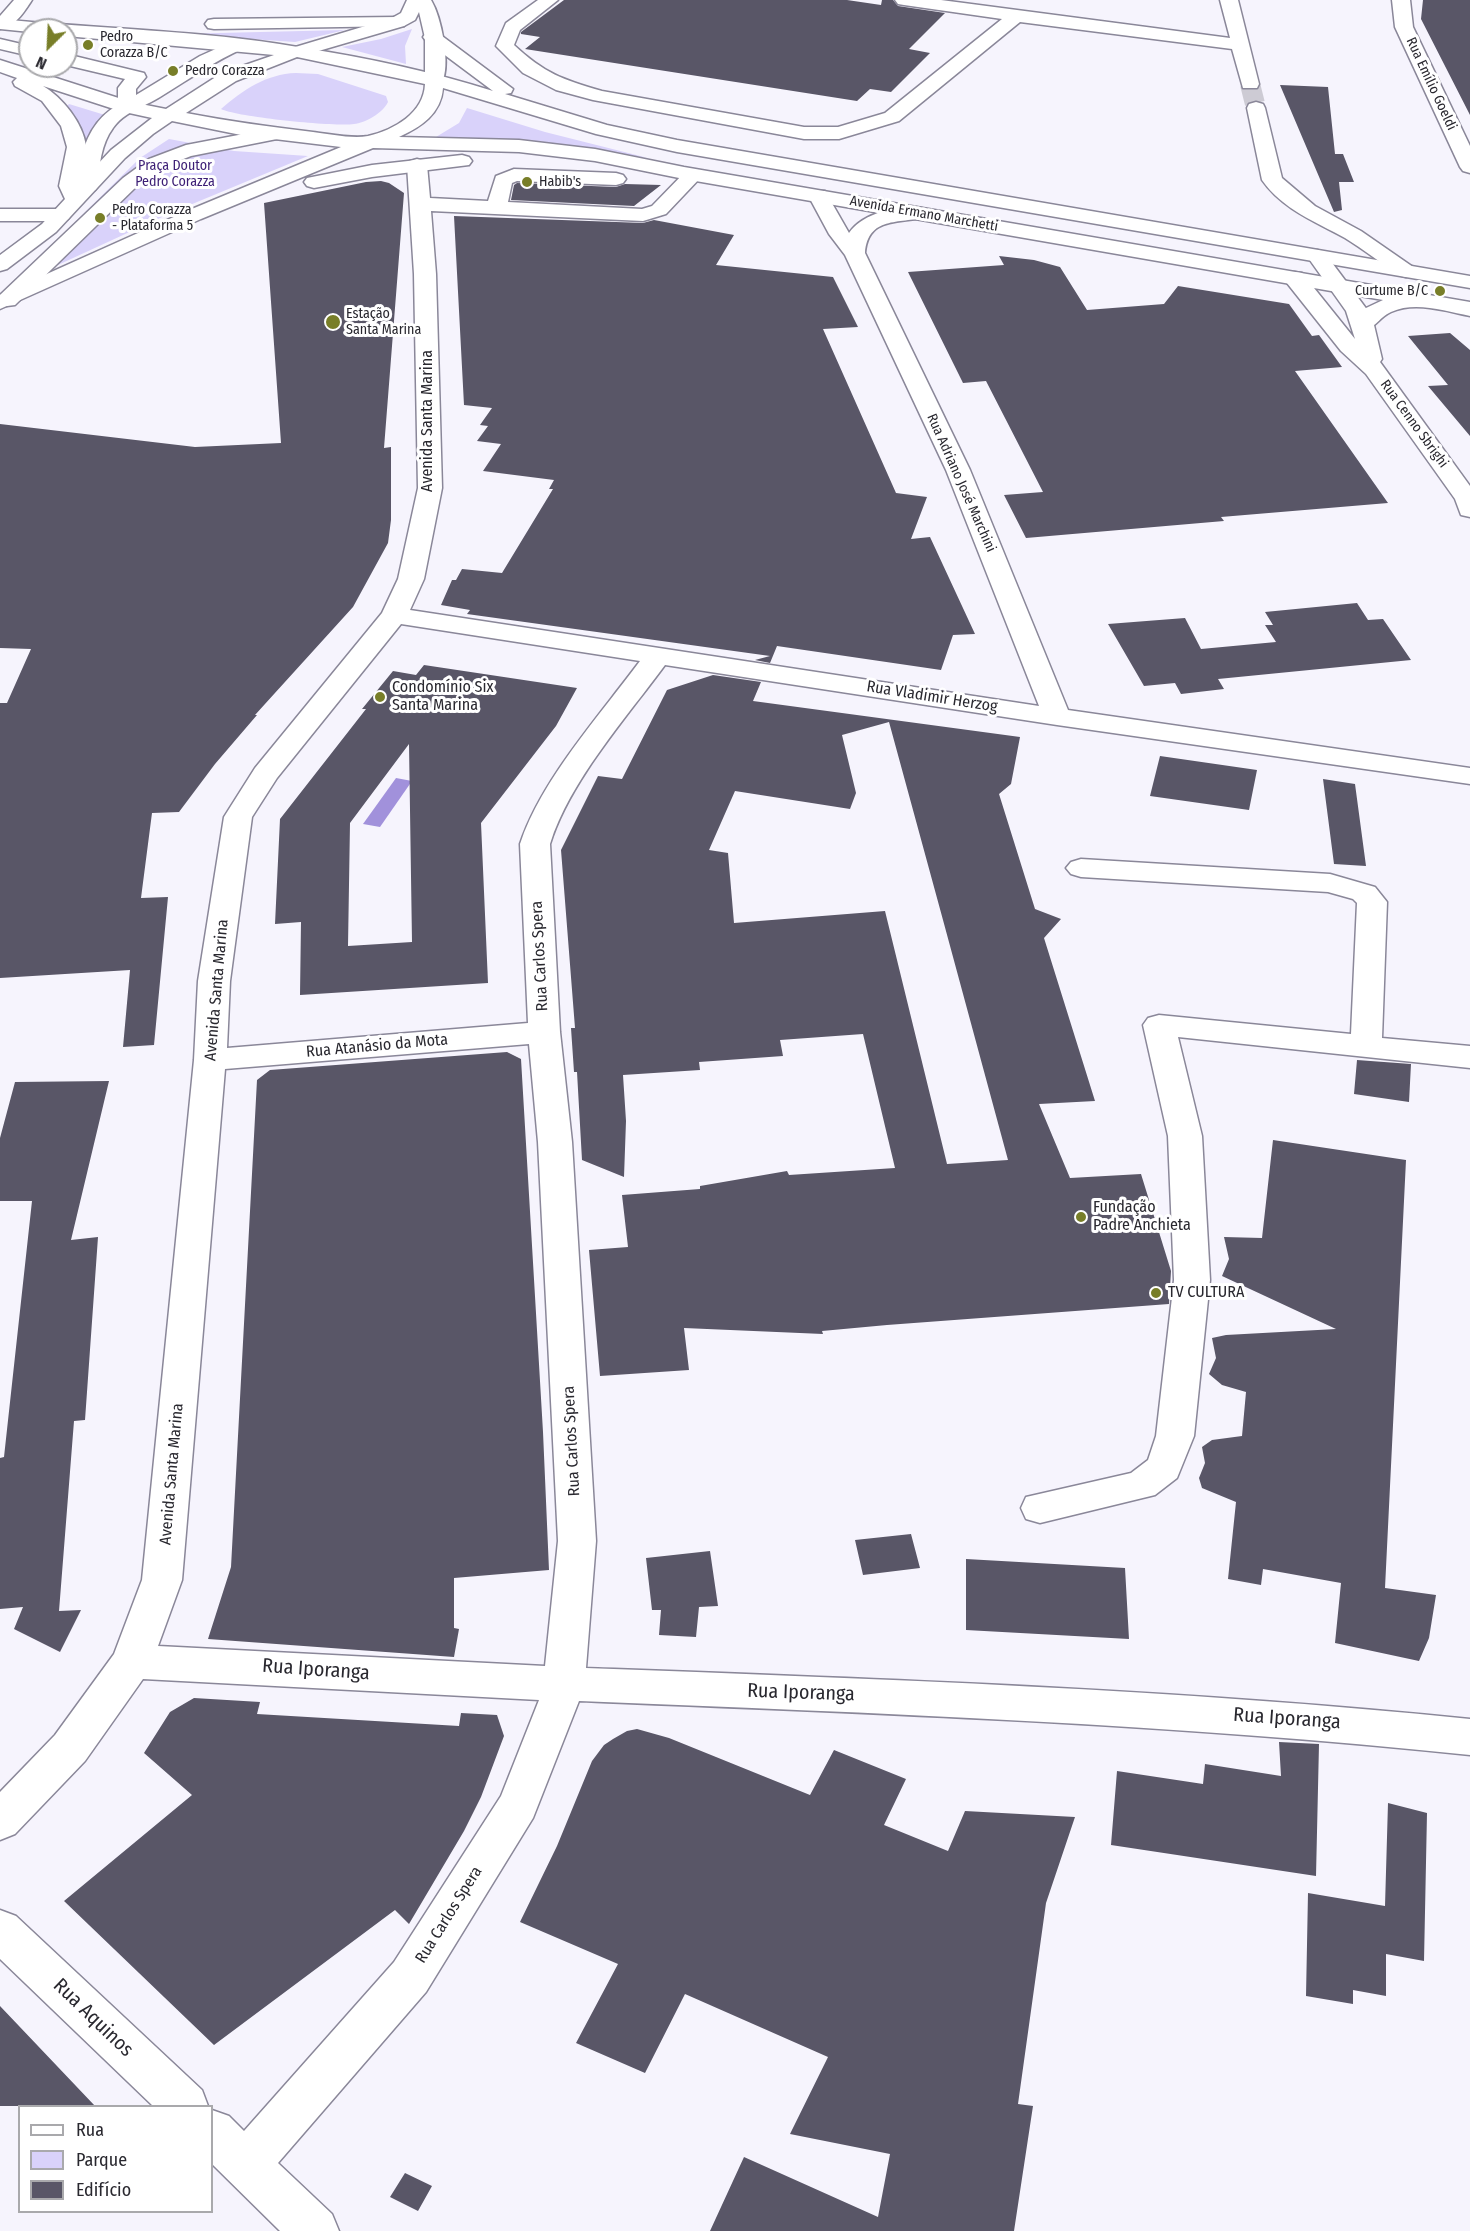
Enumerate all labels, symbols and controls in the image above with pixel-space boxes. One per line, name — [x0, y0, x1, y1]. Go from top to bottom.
north arrow — [18, 18, 78, 78]
place label: Pedro Corazza B/C — [100, 29, 168, 62]
street label: Rua Emílio Goeldi — [1402, 35, 1460, 133]
marker: Pedro Corazza B/C — [81, 38, 95, 52]
text: N — [33, 52, 50, 74]
place label: Pedro Corazza — [185, 63, 265, 79]
marker: Pedro Corazza — [166, 64, 180, 78]
park label: Praça Doutor Pedro Corazza — [135, 158, 215, 190]
place label: Habib's — [539, 174, 581, 190]
marker: Habib's — [520, 175, 534, 189]
street label: Avenida Ermano Marchetti — [849, 193, 999, 235]
place label: Pedro Corazza - Plataforma 5 — [112, 202, 193, 234]
marker: Pedro Corazza - Plataforma 5 — [93, 211, 107, 225]
place label: Curtume B/C — [1355, 283, 1428, 299]
marker: Curtume B/C — [1433, 284, 1447, 298]
place label: Estação Santa Marina — [346, 306, 421, 338]
marker: Estação Santa Marina — [324, 313, 342, 331]
street label: Avenida Santa Marina — [418, 350, 438, 492]
street label: Rua Cenno Sbrighi — [1376, 377, 1452, 471]
street label: Rua Adriano José Marchini — [923, 411, 999, 555]
street label: Rua Vladimir Herzog — [865, 677, 999, 717]
place label: Condomínio Six Santa Marina — [392, 678, 494, 716]
marker: Condomínio Six Santa Marina — [373, 690, 387, 704]
street label: Rua Carlos Spera — [528, 900, 552, 1012]
street label: Avenida Santa Marina — [201, 918, 233, 1062]
street label: Rua Atanásio da Mota — [305, 1030, 449, 1062]
place label: Fundação Padre Anchieta — [1093, 1198, 1191, 1236]
marker: Fundação Padre Anchieta — [1074, 1210, 1088, 1224]
place label: TV CULTURA — [1168, 1283, 1244, 1303]
marker: TV CULTURA — [1149, 1286, 1163, 1300]
street label: Rua Carlos Spera — [560, 1385, 584, 1497]
street label: Avenida Santa Marina — [156, 1402, 188, 1546]
street label: Rua Iporanga — [261, 1654, 371, 1686]
street label: Rua Iporanga — [747, 1679, 855, 1707]
street label: Rua Iporanga — [1232, 1703, 1342, 1735]
street label: Rua Carlos Spera — [412, 1863, 486, 1967]
street label: Rua Aquinos — [48, 1974, 138, 2062]
legend — [18, 2105, 213, 2213]
text: Rua — [76, 2119, 104, 2141]
text: Parque — [76, 2149, 127, 2171]
text: Edifício — [76, 2179, 131, 2201]

